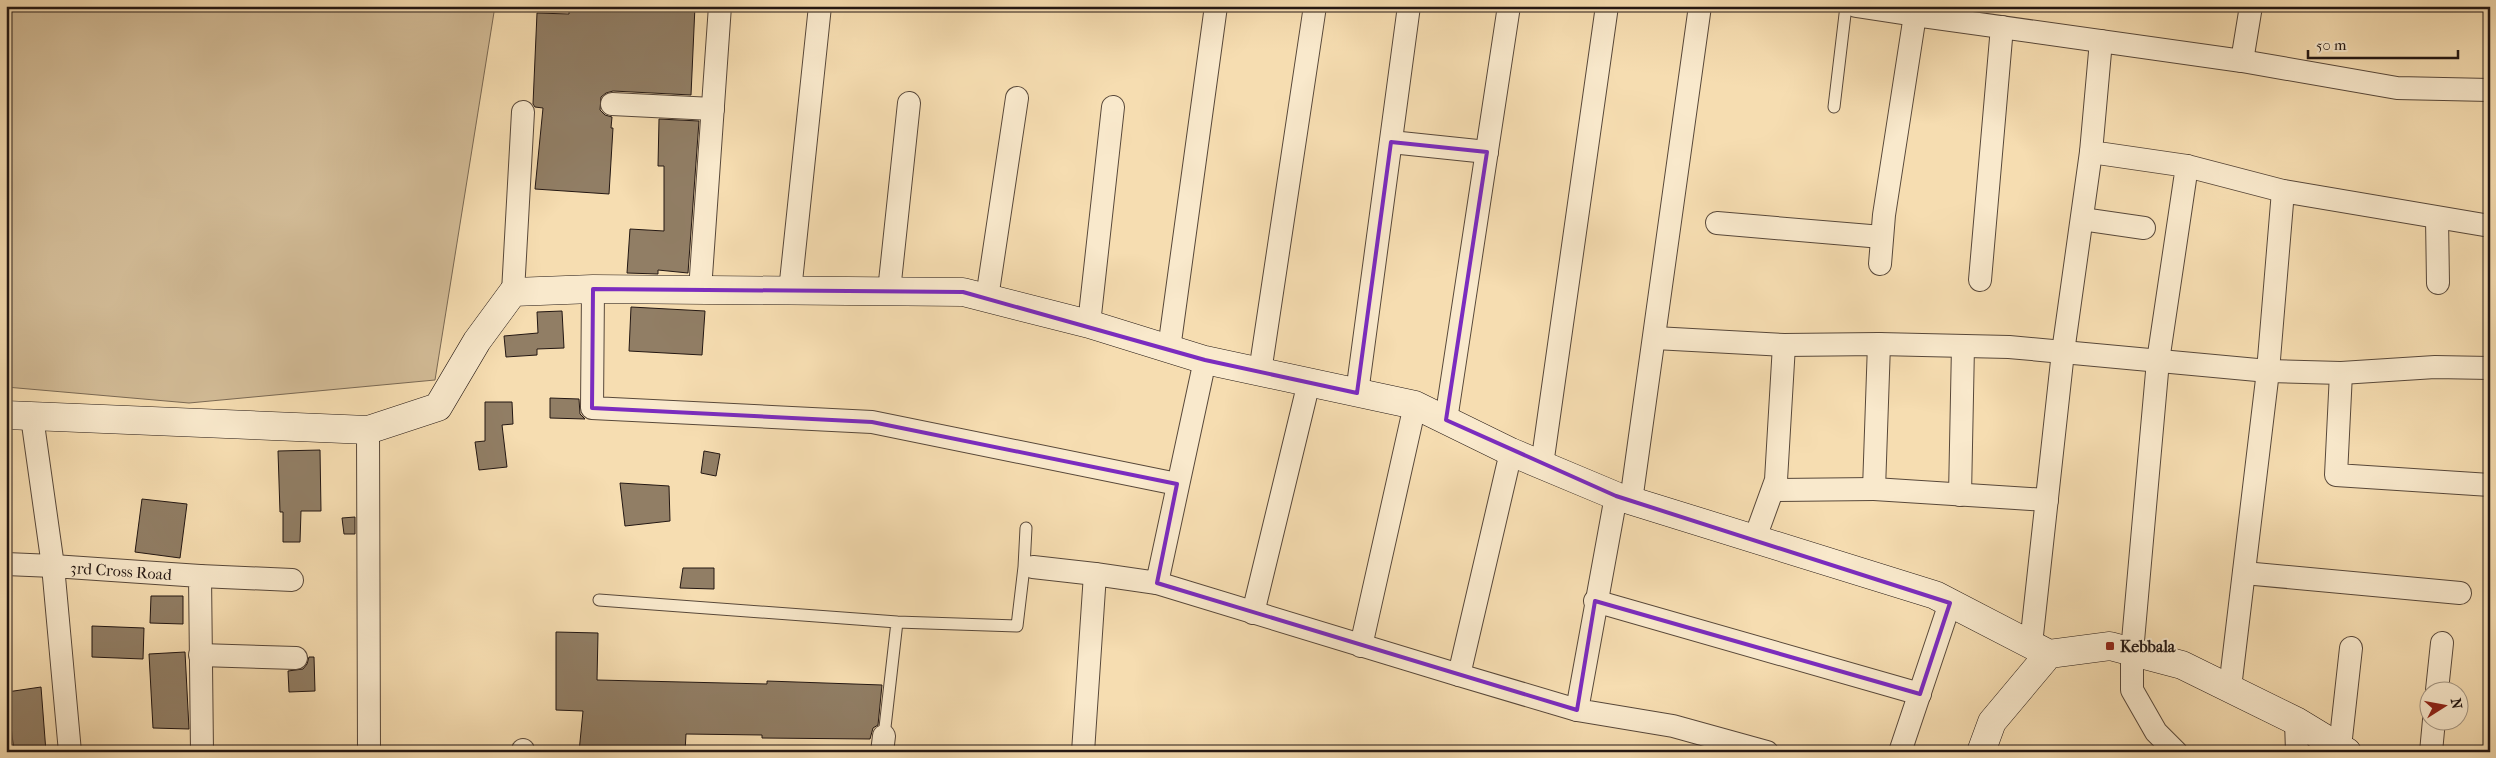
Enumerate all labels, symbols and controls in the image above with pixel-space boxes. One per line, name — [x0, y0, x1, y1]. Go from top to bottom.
scale bar — [2308, 28, 2458, 60]
text: 50 m — [2316, 36, 2347, 54]
street label: 3rd Cross Road — [70, 558, 173, 584]
place label: Kebbala — [2120, 637, 2176, 656]
marker: Kebbala — [2104, 640, 2116, 652]
north arrow — [2418, 680, 2468, 730]
text: N — [2447, 697, 2466, 711]

